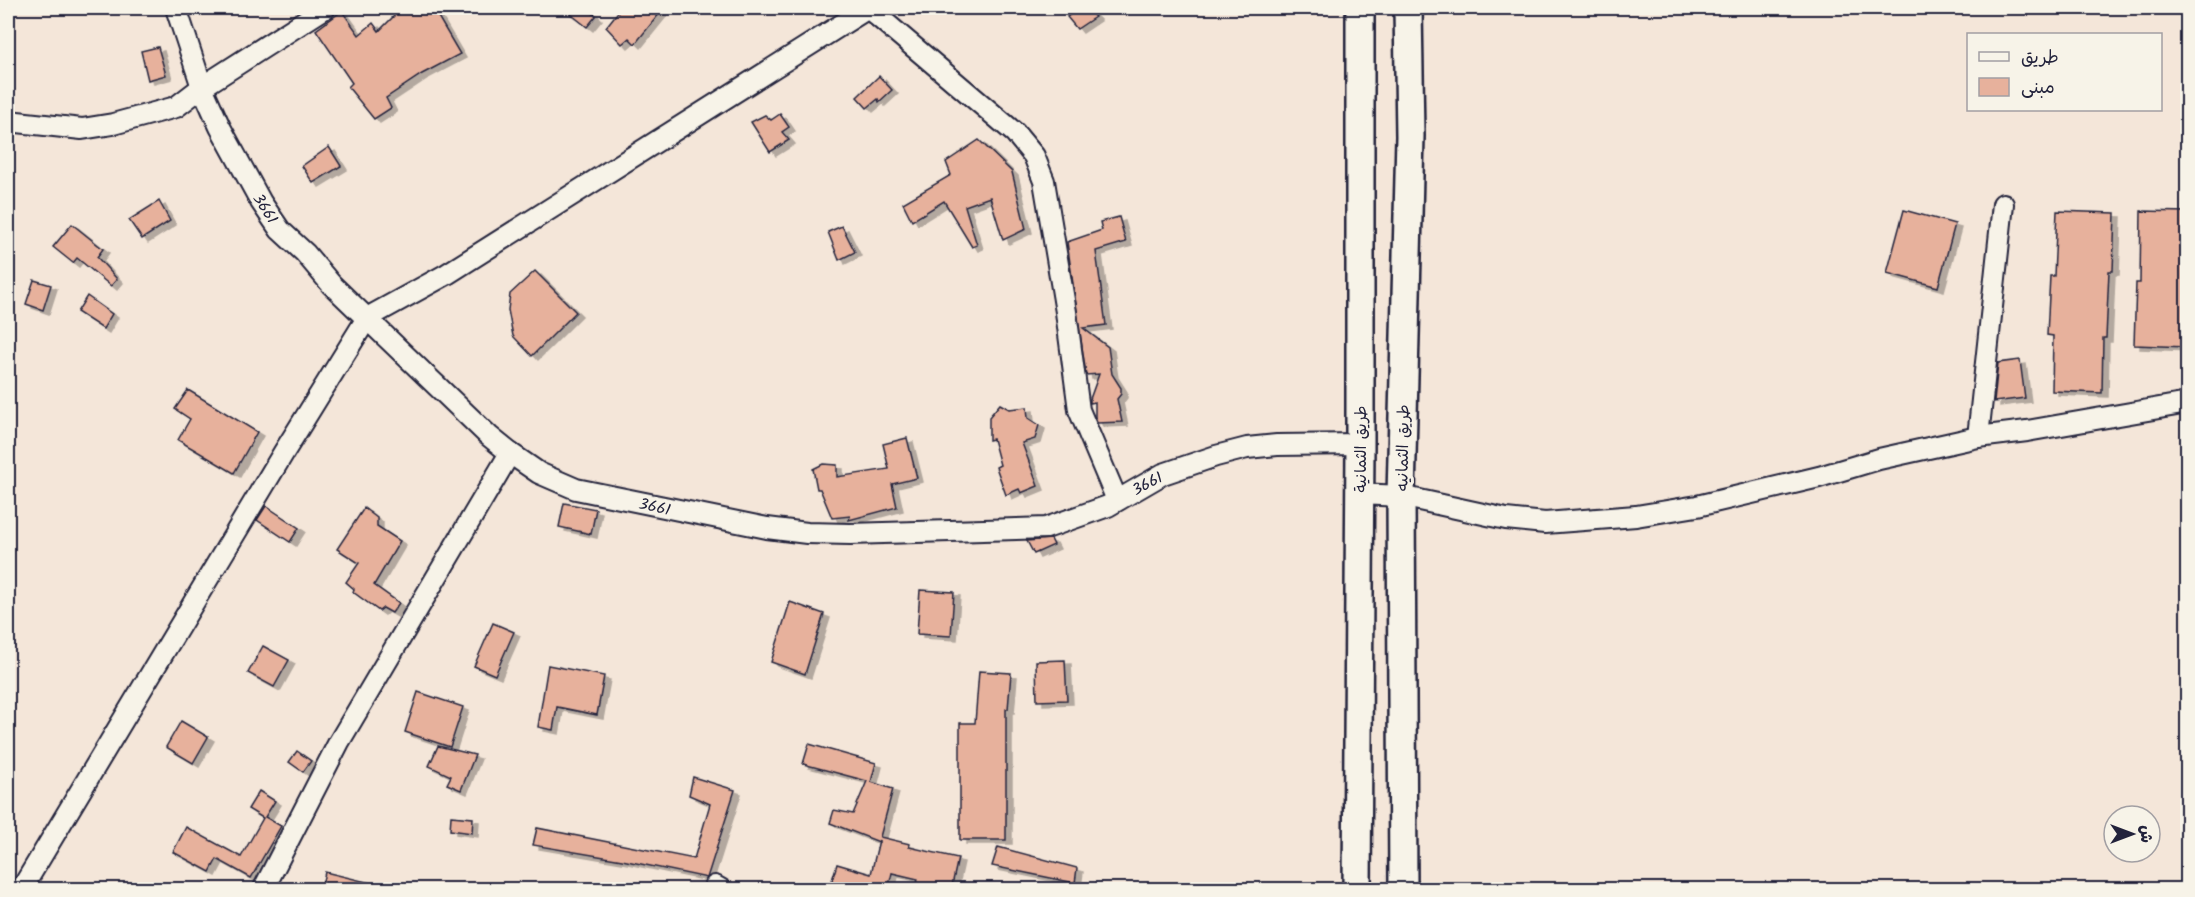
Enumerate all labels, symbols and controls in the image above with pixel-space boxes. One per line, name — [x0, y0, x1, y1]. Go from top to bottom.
legend — [1967, 33, 2162, 111]
text: طريق — [2021, 44, 2059, 73]
text: مبنى — [2021, 74, 2055, 103]
street label: 3661 — [246, 189, 284, 229]
street label: طريق الثمانيه — [1390, 404, 1417, 492]
street label: طريق الثمانية — [1349, 406, 1374, 492]
street label: 3661 — [1128, 466, 1168, 503]
street label: 3661 — [636, 492, 673, 523]
north arrow — [2102, 804, 2162, 864]
text: ش — [2133, 825, 2158, 843]

